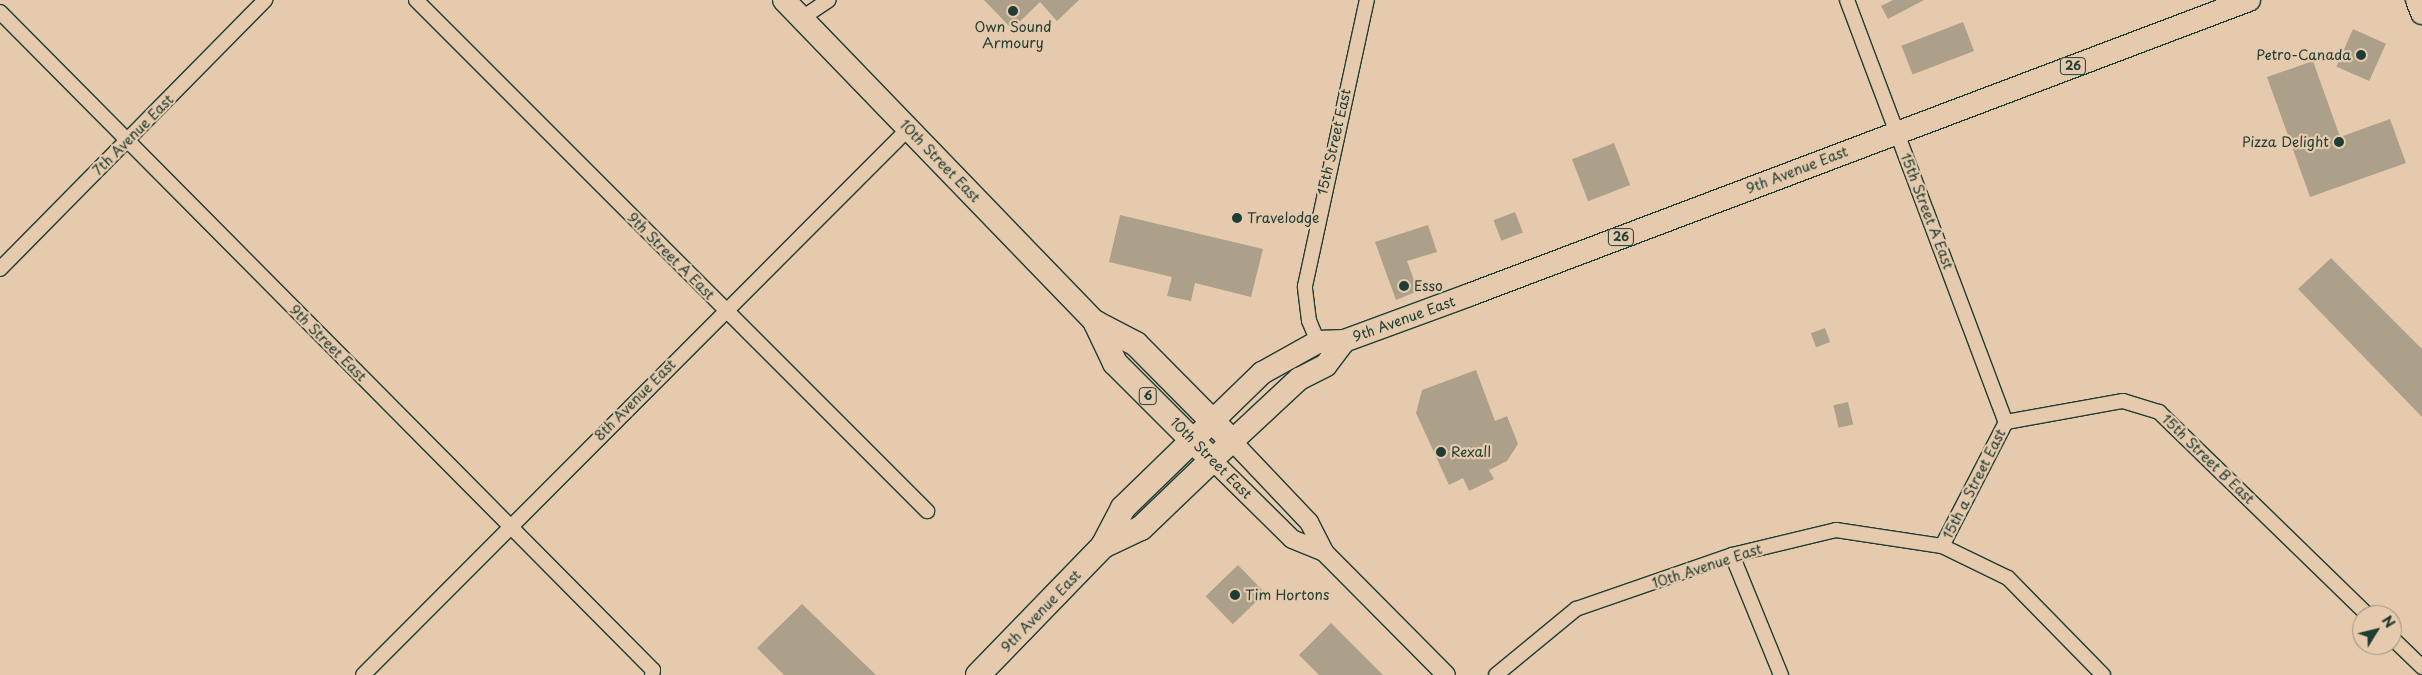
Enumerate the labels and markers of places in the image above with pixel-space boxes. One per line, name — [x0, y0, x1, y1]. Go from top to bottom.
marker: Own Sound Armoury — [1007, 5, 1019, 17]
place label: Own Sound Armoury — [975, 19, 1051, 52]
place label: Petro-Canada — [2256, 47, 2351, 63]
marker: Petro-Canada — [2355, 49, 2367, 61]
place label: Pizza Delight — [2242, 134, 2329, 150]
marker: Pizza Delight — [2333, 136, 2345, 148]
place label: Travelodge — [1247, 210, 1319, 226]
marker: Travelodge — [1231, 212, 1243, 224]
place label: Esso — [1414, 278, 1443, 294]
marker: Esso — [1398, 280, 1410, 292]
place label: Rexall — [1451, 444, 1491, 460]
marker: Rexall — [1435, 446, 1447, 458]
place label: Tim Hortons — [1245, 587, 1329, 603]
marker: Tim Hortons — [1229, 589, 1241, 601]

